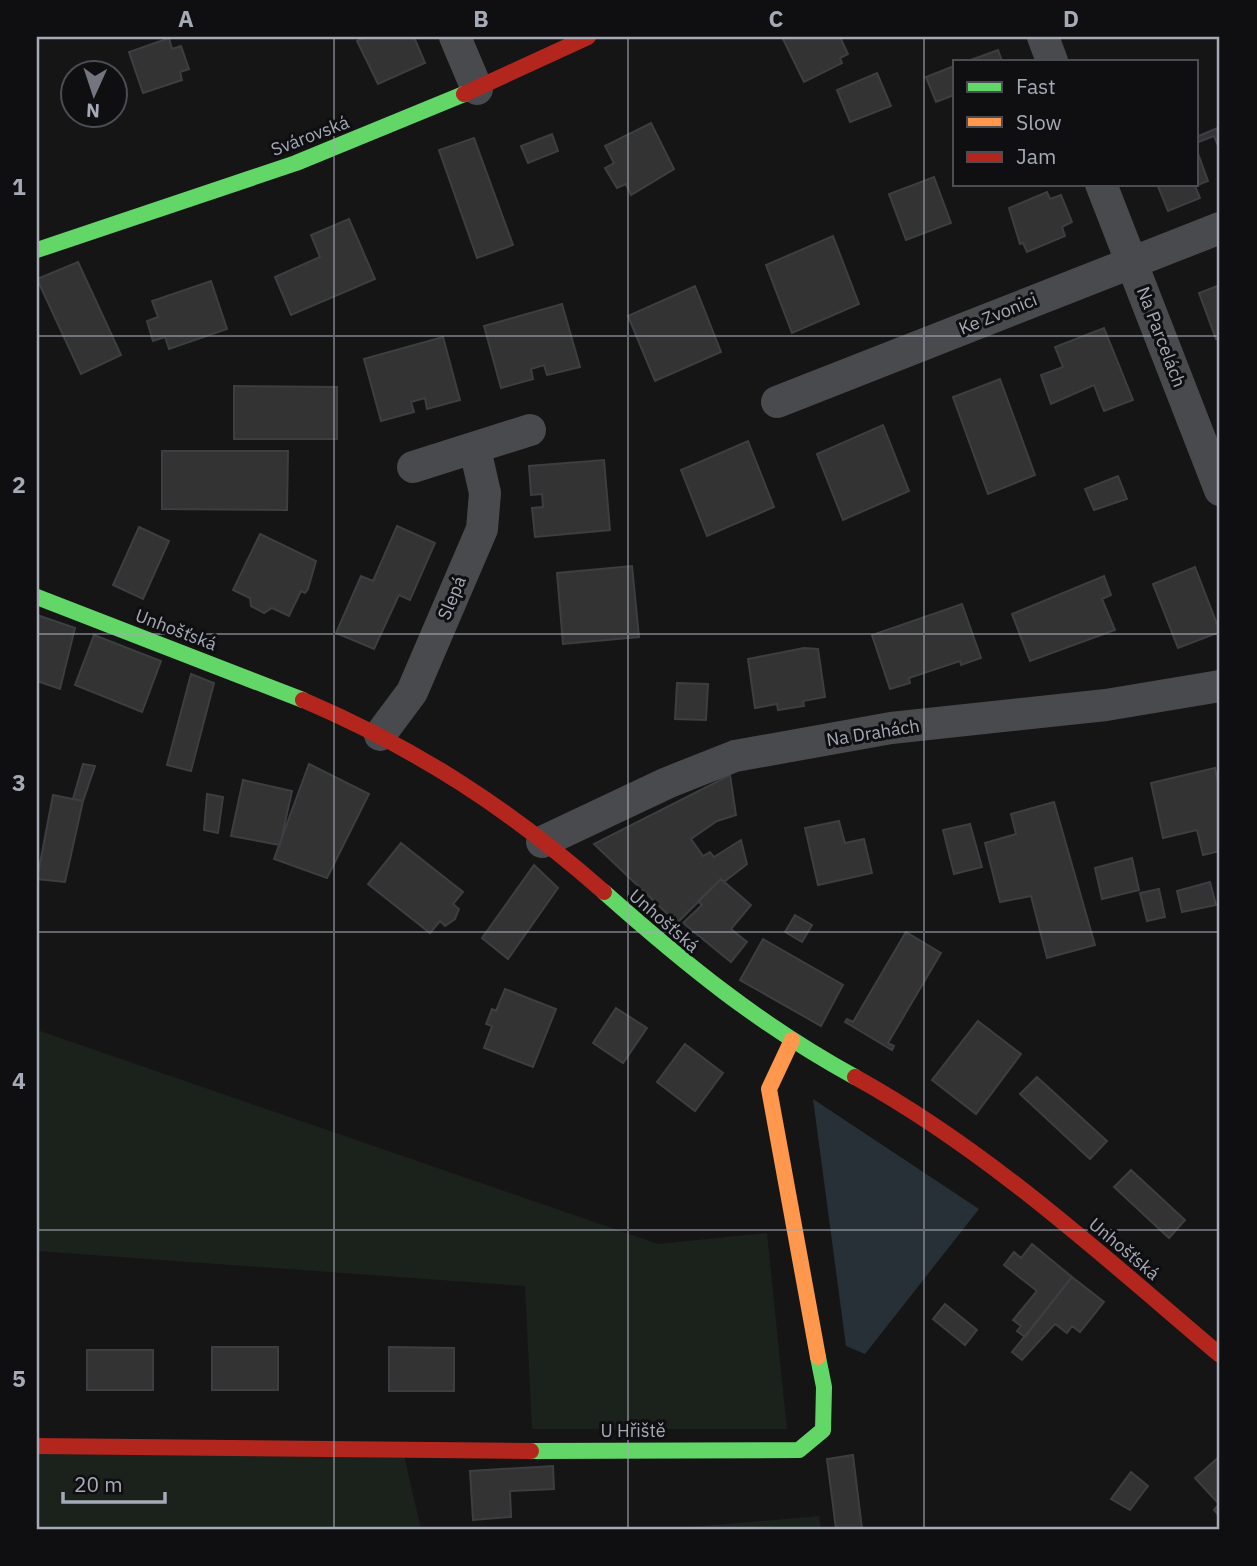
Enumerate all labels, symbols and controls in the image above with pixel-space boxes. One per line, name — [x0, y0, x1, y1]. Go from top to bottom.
text: A — [178, 3, 194, 33]
text: B — [473, 3, 489, 33]
text: C — [769, 3, 784, 33]
text: D — [1063, 3, 1079, 33]
north arrow — [60, 60, 130, 130]
legend — [953, 60, 1198, 186]
text: Fast — [1016, 72, 1056, 100]
text: N — [86, 99, 101, 123]
text: Slow — [1016, 108, 1062, 136]
street label: Svárovská — [267, 110, 353, 161]
text: Jam — [1016, 142, 1056, 170]
text: 1 — [12, 171, 26, 201]
street label: Na Parcelách — [1132, 283, 1191, 390]
street label: Ke Zvonici — [955, 287, 1040, 340]
text: 2 — [12, 469, 26, 499]
street label: Slepá — [432, 572, 471, 623]
street label: Unhošťská — [132, 603, 221, 656]
street label: Na Drahách — [825, 714, 921, 751]
text: 3 — [12, 767, 26, 797]
street label: Unhošťská — [625, 884, 704, 958]
text: 4 — [12, 1065, 26, 1095]
street label: Unhošťská — [1084, 1212, 1165, 1285]
text: 5 — [12, 1363, 26, 1393]
street label: U Hřiště — [600, 1419, 666, 1442]
scale bar — [63, 1461, 164, 1505]
text: 20 m — [74, 1470, 123, 1498]

